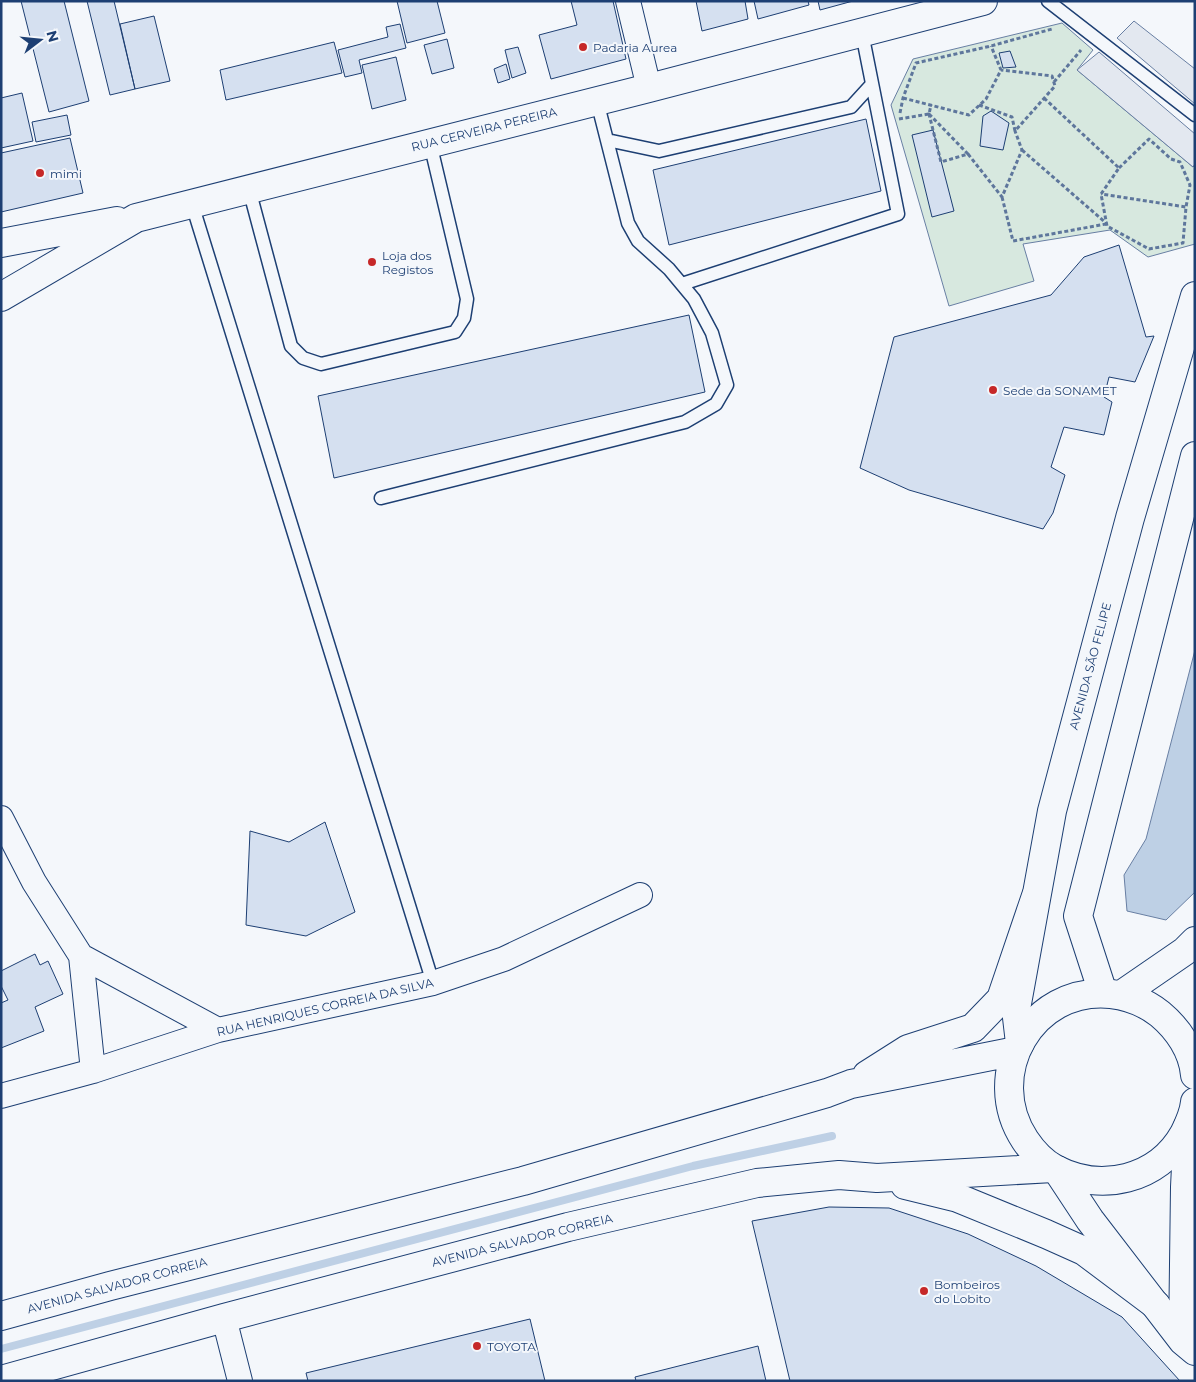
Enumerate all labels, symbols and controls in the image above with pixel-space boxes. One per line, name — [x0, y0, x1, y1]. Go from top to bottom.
north arrow — [15, 15, 65, 65]
text: N — [42, 28, 63, 44]
place label: Padaria Aurea — [593, 40, 677, 55]
marker: Padaria Aurea — [577, 41, 589, 53]
street label: RUA CERVEIRA PEREIRA — [410, 104, 559, 154]
place label: mimi — [50, 166, 82, 181]
marker: mimi — [34, 167, 46, 179]
place label: Loja dos Registos — [382, 248, 433, 277]
marker: Loja dos Registos — [366, 256, 378, 268]
place label: Sede da SONAMET — [1003, 383, 1117, 398]
marker: Sede da SONAMET — [987, 384, 999, 396]
street label: AVENIDA SÃO FELIPE — [1066, 601, 1114, 731]
street label: RUA HENRIQUES CORREIA DA SILVA — [215, 975, 435, 1039]
street label: AVENIDA SALVADOR CORREIA — [430, 1210, 614, 1270]
street label: AVENIDA SALVADOR CORREIA — [25, 1254, 209, 1316]
place label: Bombeiros do Lobito — [934, 1277, 1000, 1306]
marker: Bombeiros do Lobito — [918, 1285, 930, 1297]
place label: TOYOTA — [487, 1339, 536, 1354]
marker: TOYOTA — [471, 1340, 483, 1352]

